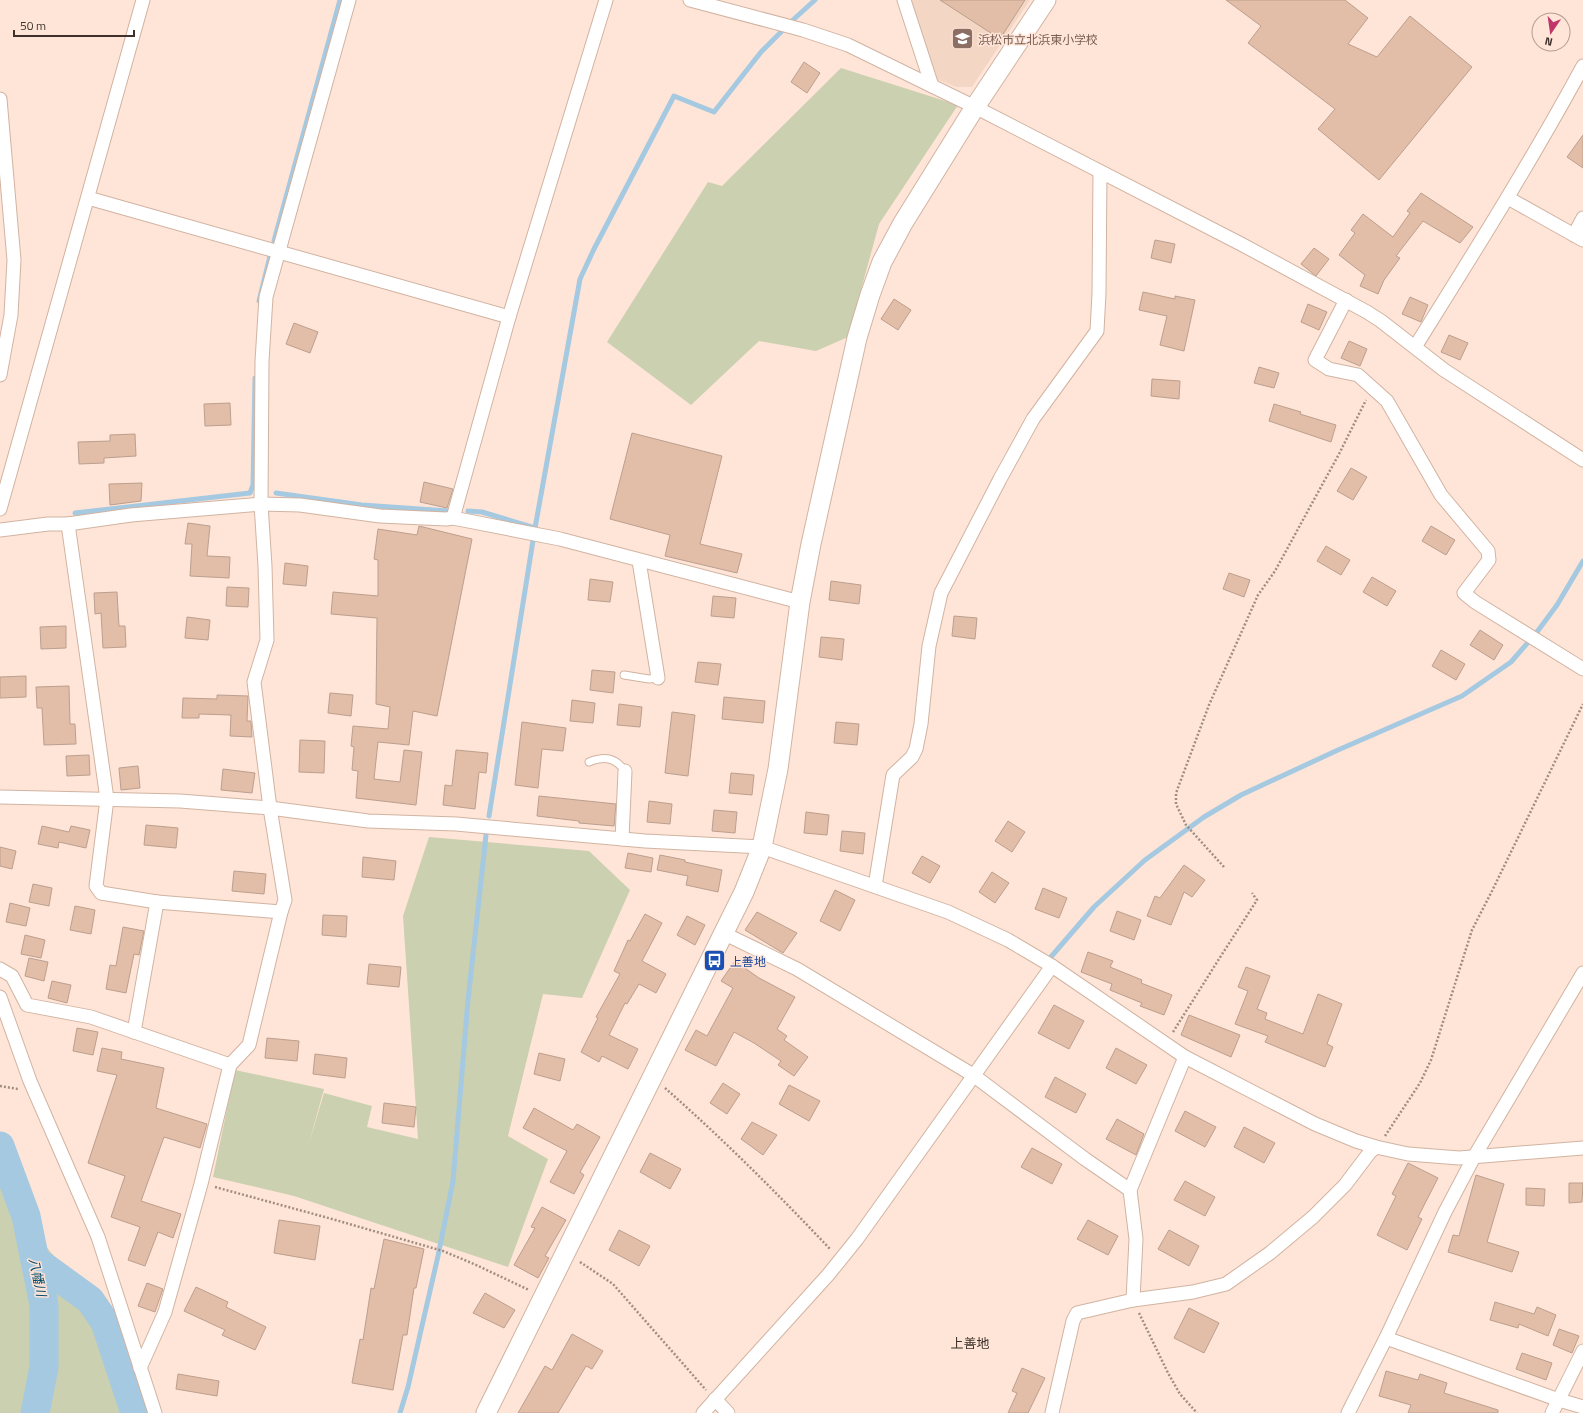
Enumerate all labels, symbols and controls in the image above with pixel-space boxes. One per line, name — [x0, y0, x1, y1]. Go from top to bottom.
scale bar — [14, 12, 134, 38]
north arrow — [1531, 12, 1571, 52]
text: 50 m — [20, 16, 46, 35]
school or university icon: 浜松市立北浜東小学校 — [949, 26, 975, 52]
place label: 浜松市立北浜東小学校 — [978, 30, 1098, 49]
text: N — [1543, 33, 1554, 50]
bus stop icon: 上善地 — [702, 948, 728, 974]
place label: 上善地 — [730, 952, 766, 971]
water label: 八幡川 — [24, 1256, 52, 1300]
district label: 上善地 — [950, 1333, 990, 1353]

